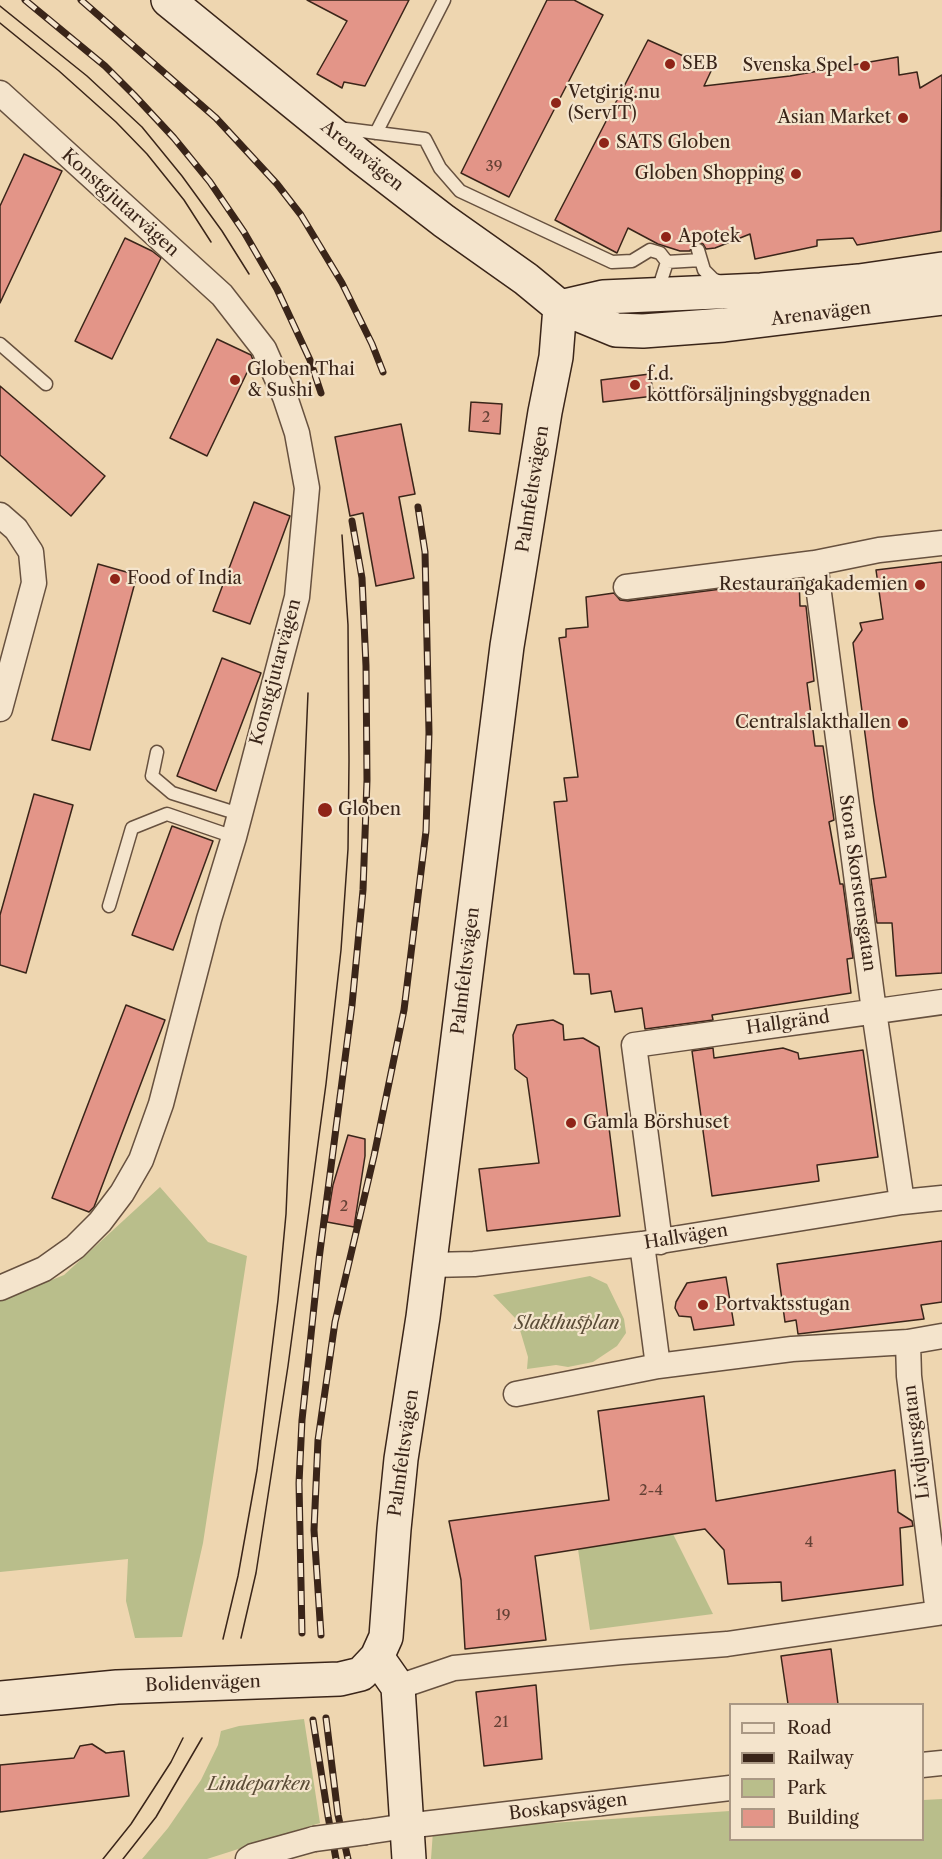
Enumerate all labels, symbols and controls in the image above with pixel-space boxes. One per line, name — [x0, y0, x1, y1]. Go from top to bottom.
place label: SEB — [682, 53, 718, 75]
place label: Svenska Spel — [742, 55, 853, 77]
marker: SEB — [663, 57, 677, 71]
marker: Svenska Spel — [858, 59, 872, 73]
place label: Vetgirig.nu (ServIT) — [568, 82, 660, 124]
marker: Vetgirig.nu (ServIT) — [549, 96, 563, 110]
place label: Asian Market — [778, 107, 891, 129]
marker: Asian Market — [896, 111, 910, 125]
street label: Arenavägen — [316, 116, 408, 196]
place label: SATS Globen — [616, 132, 731, 154]
marker: SATS Globen — [597, 136, 611, 150]
street label: Konstgjutarvägen — [57, 145, 183, 261]
house number: 39 — [485, 158, 503, 176]
place label: Globen Shopping — [635, 163, 784, 185]
marker: Globen Shopping — [789, 167, 803, 181]
place label: Apotek — [678, 226, 740, 248]
marker: Apotek — [659, 230, 673, 244]
street label: Arenavägen — [770, 297, 872, 331]
place label: Globen Thai & Sushi — [247, 359, 355, 401]
place label: f.d. köttförsäljningsbyggnaden — [647, 364, 871, 406]
marker: Globen Thai & Sushi — [228, 373, 242, 387]
marker: f.d. köttförsäljningsbyggnaden — [628, 378, 642, 392]
house number: 2 — [482, 409, 490, 427]
street label: Palmfeltsvägen — [512, 424, 554, 554]
place label: Food of India — [127, 568, 242, 590]
marker: Food of India — [108, 572, 122, 586]
place label: Restaurangakademien — [719, 574, 908, 596]
marker: Restaurangakademien — [913, 578, 927, 592]
street label: Konstgjutarvägen — [246, 596, 306, 748]
place label: Centralslakthallen — [735, 712, 891, 734]
marker: Centralslakthallen — [896, 716, 910, 730]
street label: Stora Skorstensgatan — [834, 793, 880, 973]
place label: Globen — [338, 799, 401, 821]
marker: Globen — [316, 801, 334, 819]
street label: Palmfeltsvägen — [447, 906, 485, 1036]
street label: Hallgränd — [745, 1006, 831, 1040]
place label: Gamla Börshuset — [583, 1112, 729, 1134]
marker: Gamla Börshuset — [564, 1116, 578, 1130]
house number: 2 — [340, 1198, 348, 1216]
street label: Hallvägen — [642, 1220, 730, 1254]
place label: Portvaktsstugan — [715, 1294, 850, 1316]
marker: Portvaktsstugan — [696, 1298, 710, 1312]
park label: Slakthusplan — [514, 1313, 620, 1335]
street label: Livdjursgatan — [899, 1384, 935, 1500]
street label: Palmfeltsvägen — [384, 1388, 424, 1518]
house number: 2-4 — [639, 1482, 663, 1500]
house number: 4 — [805, 1534, 813, 1552]
house number: 19 — [495, 1607, 511, 1625]
street label: Bolidenvägen — [145, 1671, 261, 1697]
legend — [729, 1703, 924, 1841]
house number: 21 — [494, 1714, 508, 1732]
text: Road — [787, 1717, 832, 1739]
text: Railway — [787, 1747, 854, 1769]
park label: Lindeparken — [207, 1774, 311, 1796]
text: Park — [787, 1777, 826, 1799]
street label: Boskapsvägen — [507, 1789, 629, 1825]
text: Building — [787, 1807, 859, 1829]

